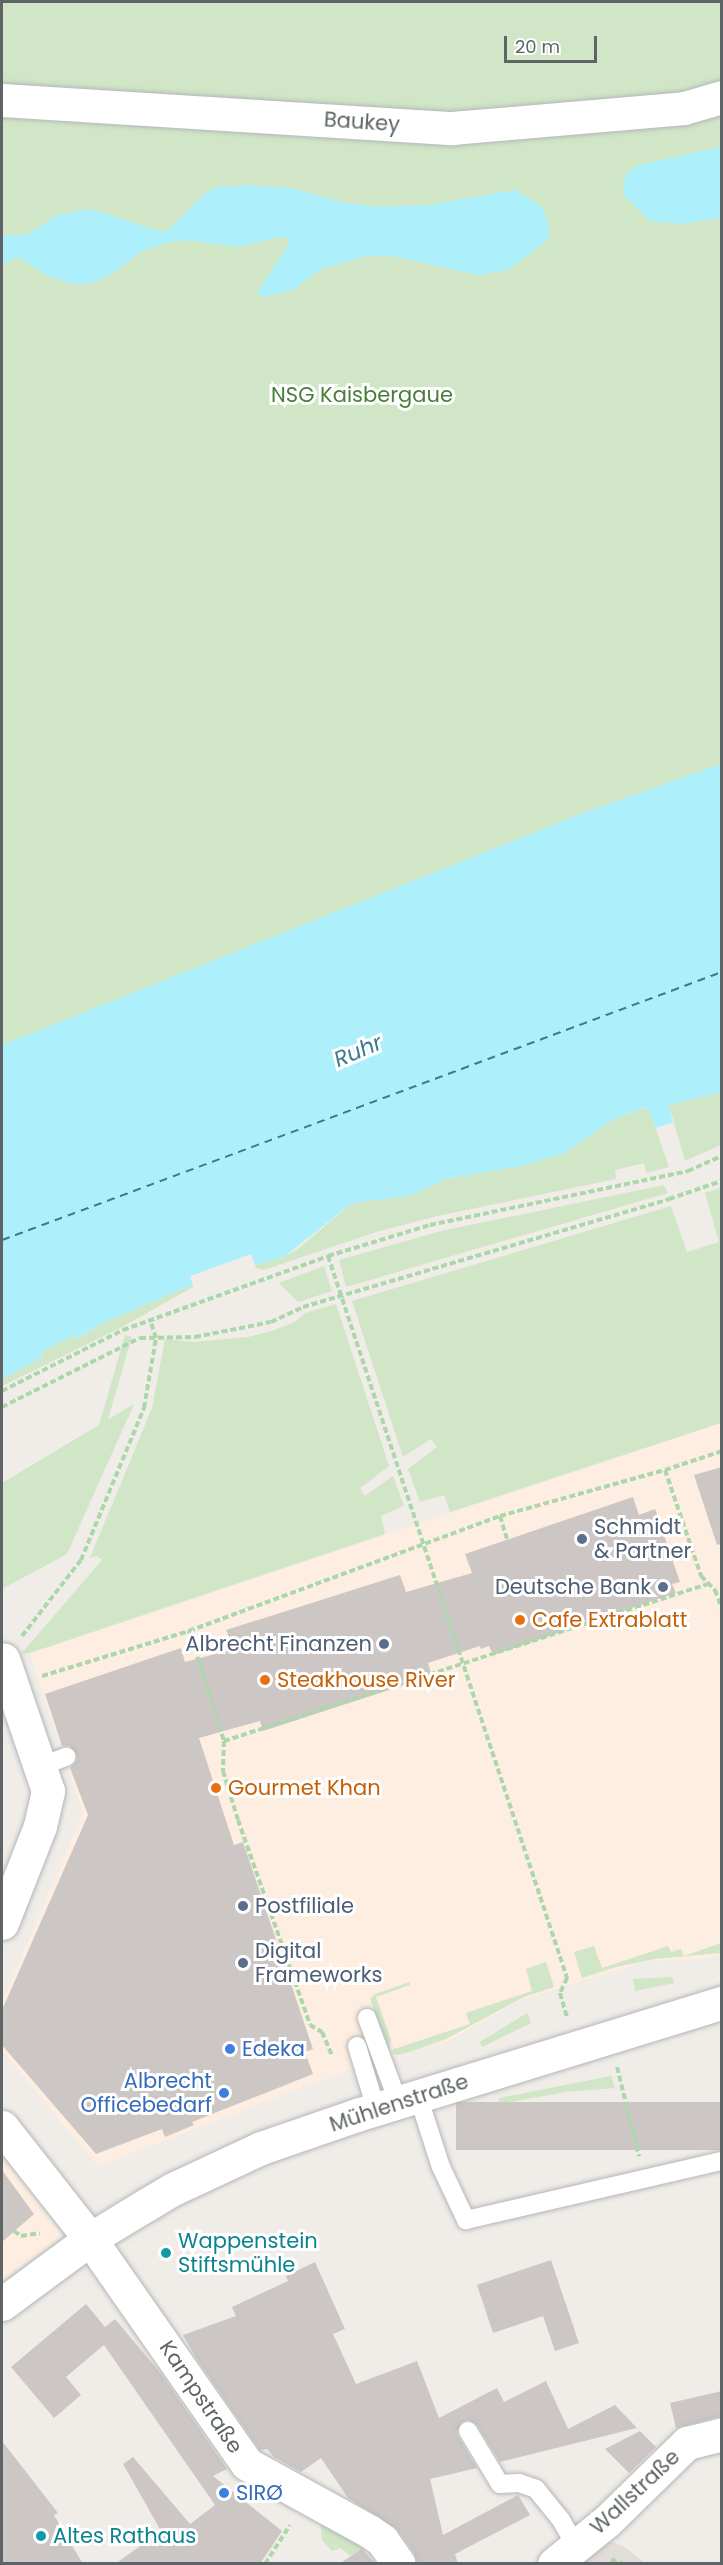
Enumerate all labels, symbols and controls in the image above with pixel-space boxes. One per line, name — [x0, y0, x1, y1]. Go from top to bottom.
scale bar — [507, 24, 600, 62]
text: 20 m — [515, 34, 560, 59]
street label: Baukey — [323, 107, 401, 137]
park label: NSG Kaisbergaue — [271, 382, 453, 408]
water label: Ruhr — [330, 1029, 386, 1073]
place label: Schmidt & Partner — [594, 1514, 691, 1564]
marker: Schmidt & Partner — [575, 1532, 589, 1546]
place label: Deutsche Bank — [495, 1574, 651, 1600]
marker: Deutsche Bank — [656, 1580, 670, 1594]
place label: Cafe Extrablatt — [532, 1607, 687, 1633]
marker: Cafe Extrablatt — [513, 1613, 527, 1627]
place label: Albrecht Finanzen — [185, 1631, 372, 1657]
marker: Albrecht Finanzen — [377, 1637, 391, 1651]
place label: Steakhouse River — [277, 1667, 455, 1693]
marker: Steakhouse River — [258, 1673, 272, 1687]
place label: Gourmet Khan — [228, 1775, 381, 1801]
marker: Gourmet Khan — [209, 1781, 223, 1795]
place label: Postfiliale — [255, 1893, 354, 1919]
marker: Postfiliale — [236, 1899, 250, 1913]
place label: Digital Frameworks — [255, 1938, 383, 1988]
marker: Digital Frameworks — [236, 1956, 250, 1970]
place label: Edeka — [242, 2036, 305, 2062]
marker: Edeka — [223, 2042, 237, 2056]
place label: Albrecht Officebedarf — [80, 2068, 212, 2118]
street label: Mühlenstraße — [326, 2069, 472, 2137]
marker: Albrecht Officebedarf — [217, 2086, 231, 2100]
place label: Wappenstein Stiftsmühle — [178, 2228, 318, 2278]
marker: Wappenstein Stiftsmühle — [159, 2246, 173, 2260]
street label: Kampstraße — [154, 2336, 248, 2458]
street label: Wallstraße — [585, 2444, 685, 2540]
place label: SIRØ — [236, 2480, 283, 2506]
marker: SIRØ — [217, 2486, 231, 2500]
place label: Altes Rathaus — [53, 2523, 196, 2549]
marker: Altes Rathaus — [34, 2529, 48, 2543]

